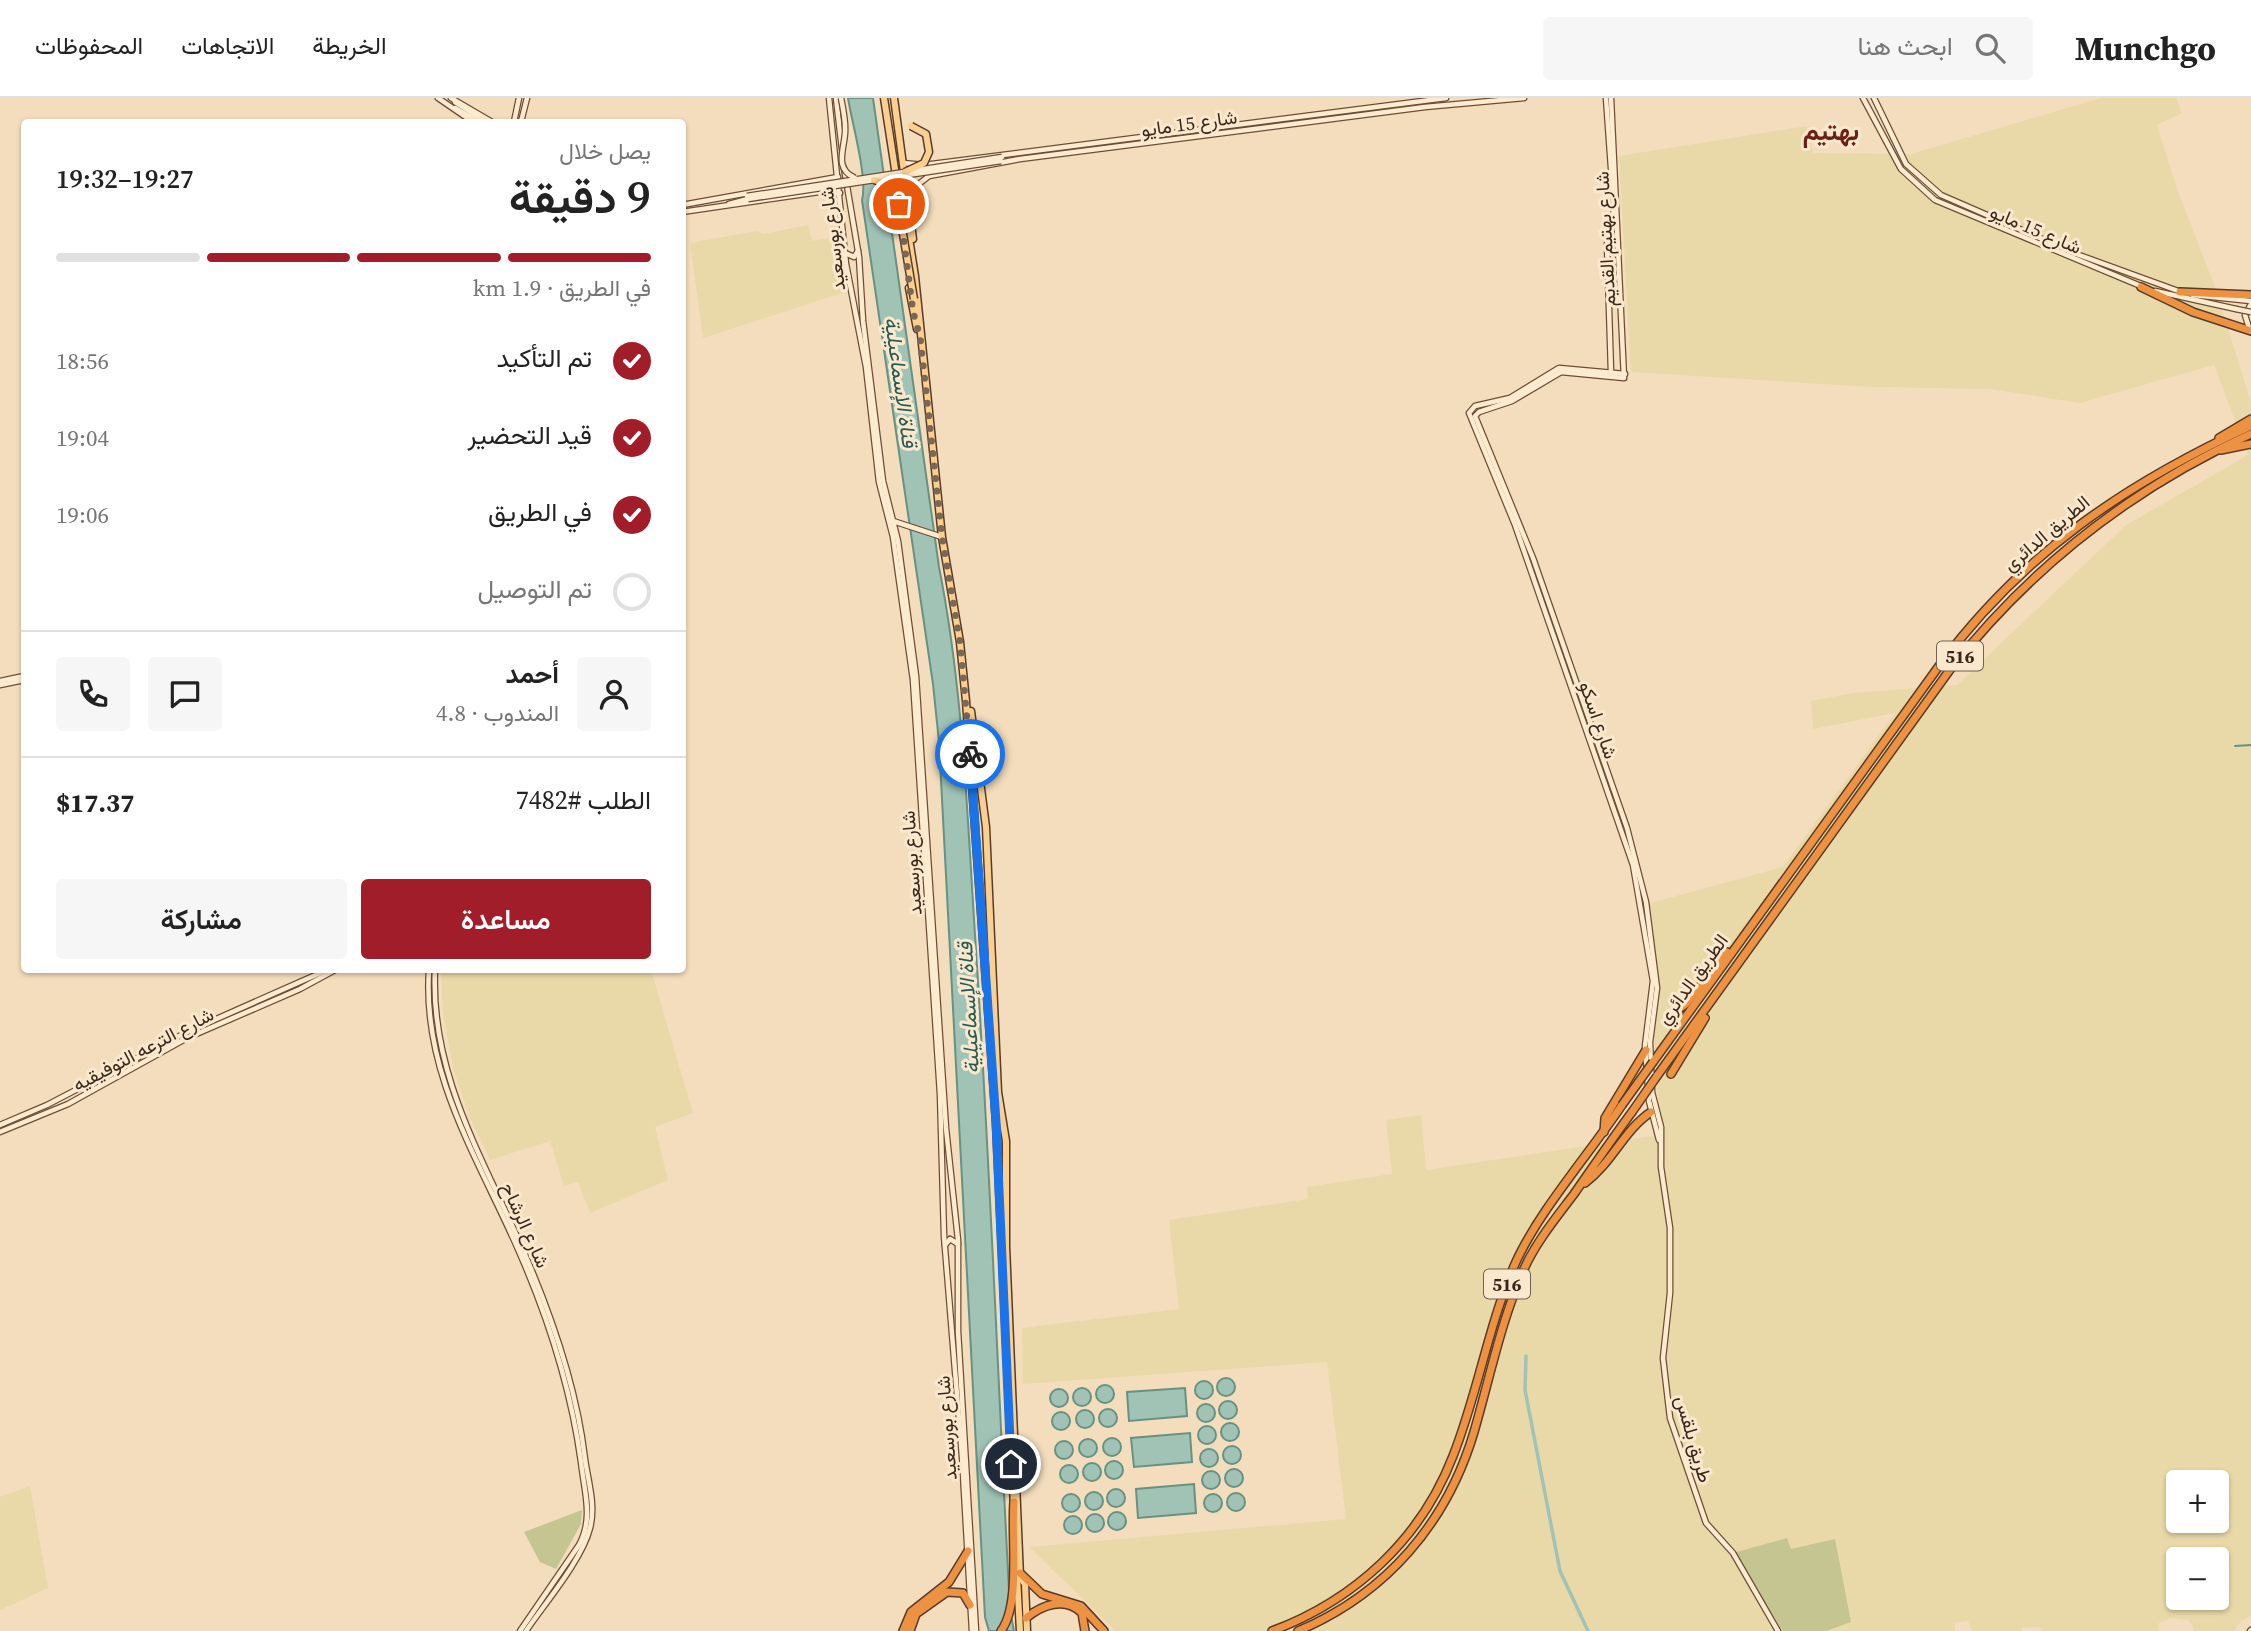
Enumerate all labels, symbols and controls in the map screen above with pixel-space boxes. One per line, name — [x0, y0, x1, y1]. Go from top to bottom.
search box — [1543, 17, 2033, 80]
text: Munchgo — [2075, 26, 2216, 71]
text: ابحث هنا — [1857, 28, 1953, 64]
text: المحفوظات — [35, 29, 143, 62]
text: الاتجاهات — [181, 29, 274, 62]
text: الخريطة — [312, 29, 387, 62]
icon: search — [1971, 29, 2009, 67]
street label: شارع 15 مايو — [1139, 103, 1239, 143]
district label: بهتيم — [1803, 113, 1859, 149]
text: يصل خلال — [559, 135, 651, 167]
text: 19:27–19:32 — [56, 161, 193, 197]
text: 9 دقيقة — [509, 165, 651, 228]
street label: شارع بهتيم القديم — [1588, 171, 1622, 307]
pin — [869, 174, 929, 234]
icon: bag — [880, 185, 918, 223]
street label: شارع بورسعيد — [813, 186, 851, 292]
street label: شارع 15 مايو — [1986, 198, 2086, 260]
text: في الطريق · 1.9 km — [473, 272, 651, 304]
water label: قناة الإسماعيلية — [877, 315, 925, 452]
text: تم التأكيد — [496, 340, 592, 376]
icon: check — [613, 342, 651, 380]
text: 18:56 — [56, 345, 109, 377]
text: قيد التحضير — [468, 417, 592, 453]
icon: check — [613, 419, 651, 457]
text: 19:04 — [56, 422, 109, 454]
street label: الطريق الدائري — [1997, 489, 2097, 579]
text: في الطريق — [488, 494, 592, 530]
icon: check — [613, 496, 651, 534]
text: 19:06 — [56, 499, 109, 531]
text: تم التوصيل — [478, 571, 592, 607]
road number: 516 — [1937, 642, 1983, 670]
text: أحمد — [506, 656, 559, 692]
button: phone — [56, 657, 130, 731]
button: chat — [148, 657, 222, 731]
button: person — [577, 657, 651, 731]
street label: شارع اسكو — [1574, 678, 1624, 762]
text: المندوب · 4.8 — [436, 697, 559, 729]
courier — [935, 719, 1005, 789]
icon: bike — [951, 735, 989, 773]
text: الطلب #7482 — [516, 782, 651, 818]
text: $17.37 — [56, 785, 134, 821]
street label: شارع بورسعيد — [894, 810, 928, 916]
button: مشاركة — [56, 879, 347, 959]
button: مساعدة — [361, 879, 651, 959]
street label: الطريق الدائري — [1650, 928, 1736, 1031]
water label: قناة الإسماعيلية — [950, 939, 986, 1074]
street label: شارع الترعه التوفيقيه — [68, 1001, 218, 1097]
street label: شارع الرشاح — [496, 1178, 556, 1272]
road number: 516 — [1484, 1269, 1530, 1298]
street label: شارع بورسعيد — [929, 1375, 963, 1481]
street label: طريق بلقس — [1669, 1392, 1719, 1486]
pin — [981, 1434, 1041, 1494]
icon: home — [992, 1445, 1030, 1483]
map controls — [2166, 1470, 2229, 1610]
button: + — [2166, 1470, 2229, 1533]
button: − — [2166, 1547, 2229, 1610]

